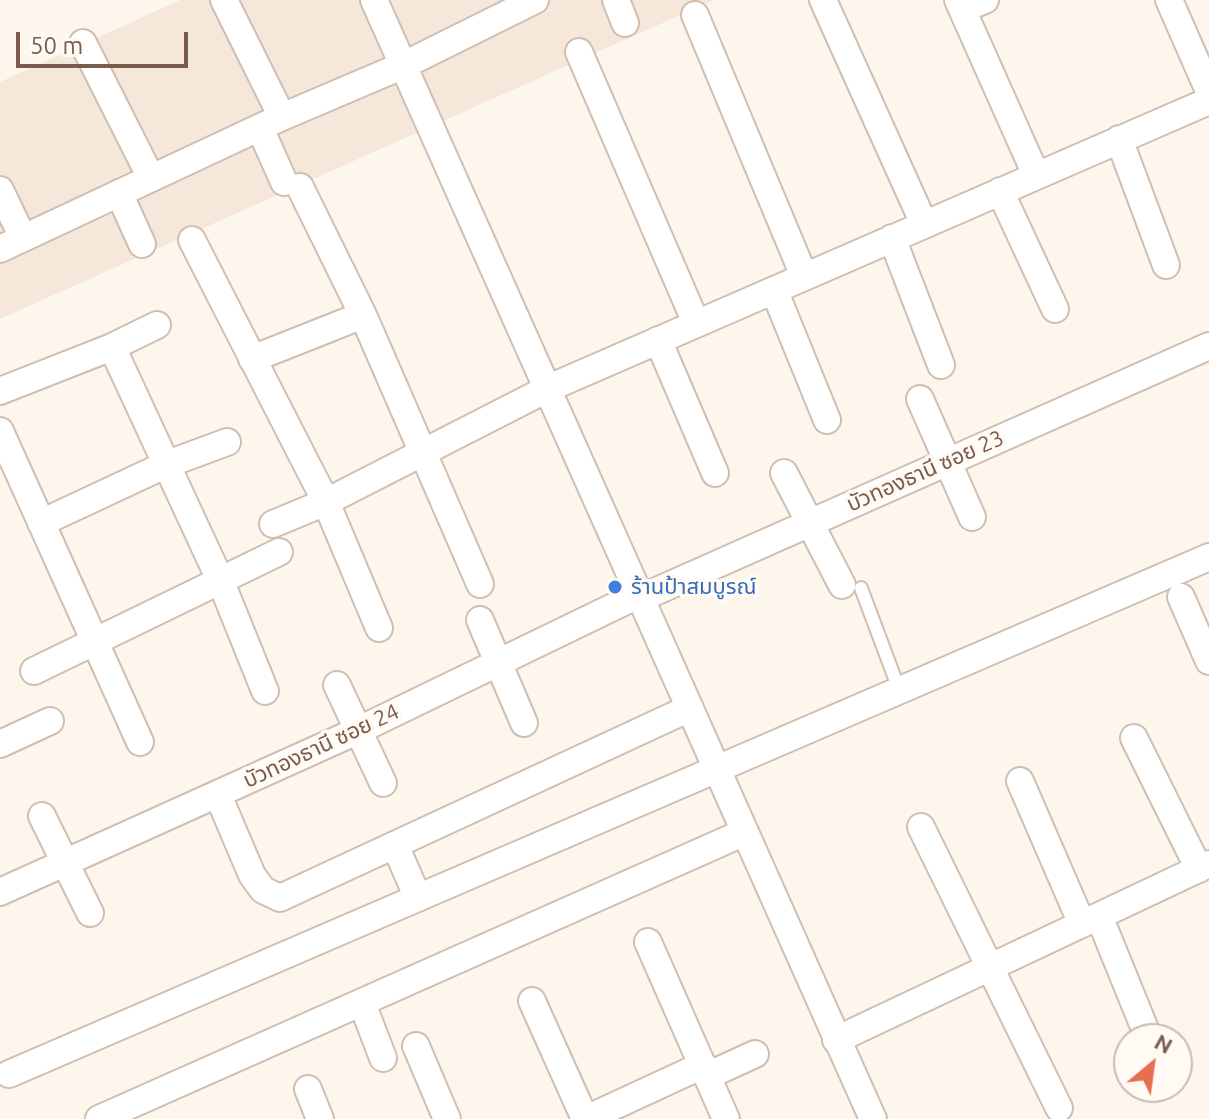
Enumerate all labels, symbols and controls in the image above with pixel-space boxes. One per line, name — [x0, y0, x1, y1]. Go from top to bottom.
scale bar — [20, 16, 192, 66]
text: 50 m — [30, 32, 83, 59]
street label: บัวทองธานี ซอย 23 — [842, 425, 1008, 517]
place label: ร้านป้าสมบูรณ์ — [631, 574, 757, 600]
marker: ร้านป้าสมบูรณ์ — [606, 578, 624, 596]
street label: บัวทองธานี ซอย 24 — [239, 698, 403, 794]
north arrow — [1113, 1023, 1193, 1103]
text: N — [1151, 1028, 1177, 1058]

